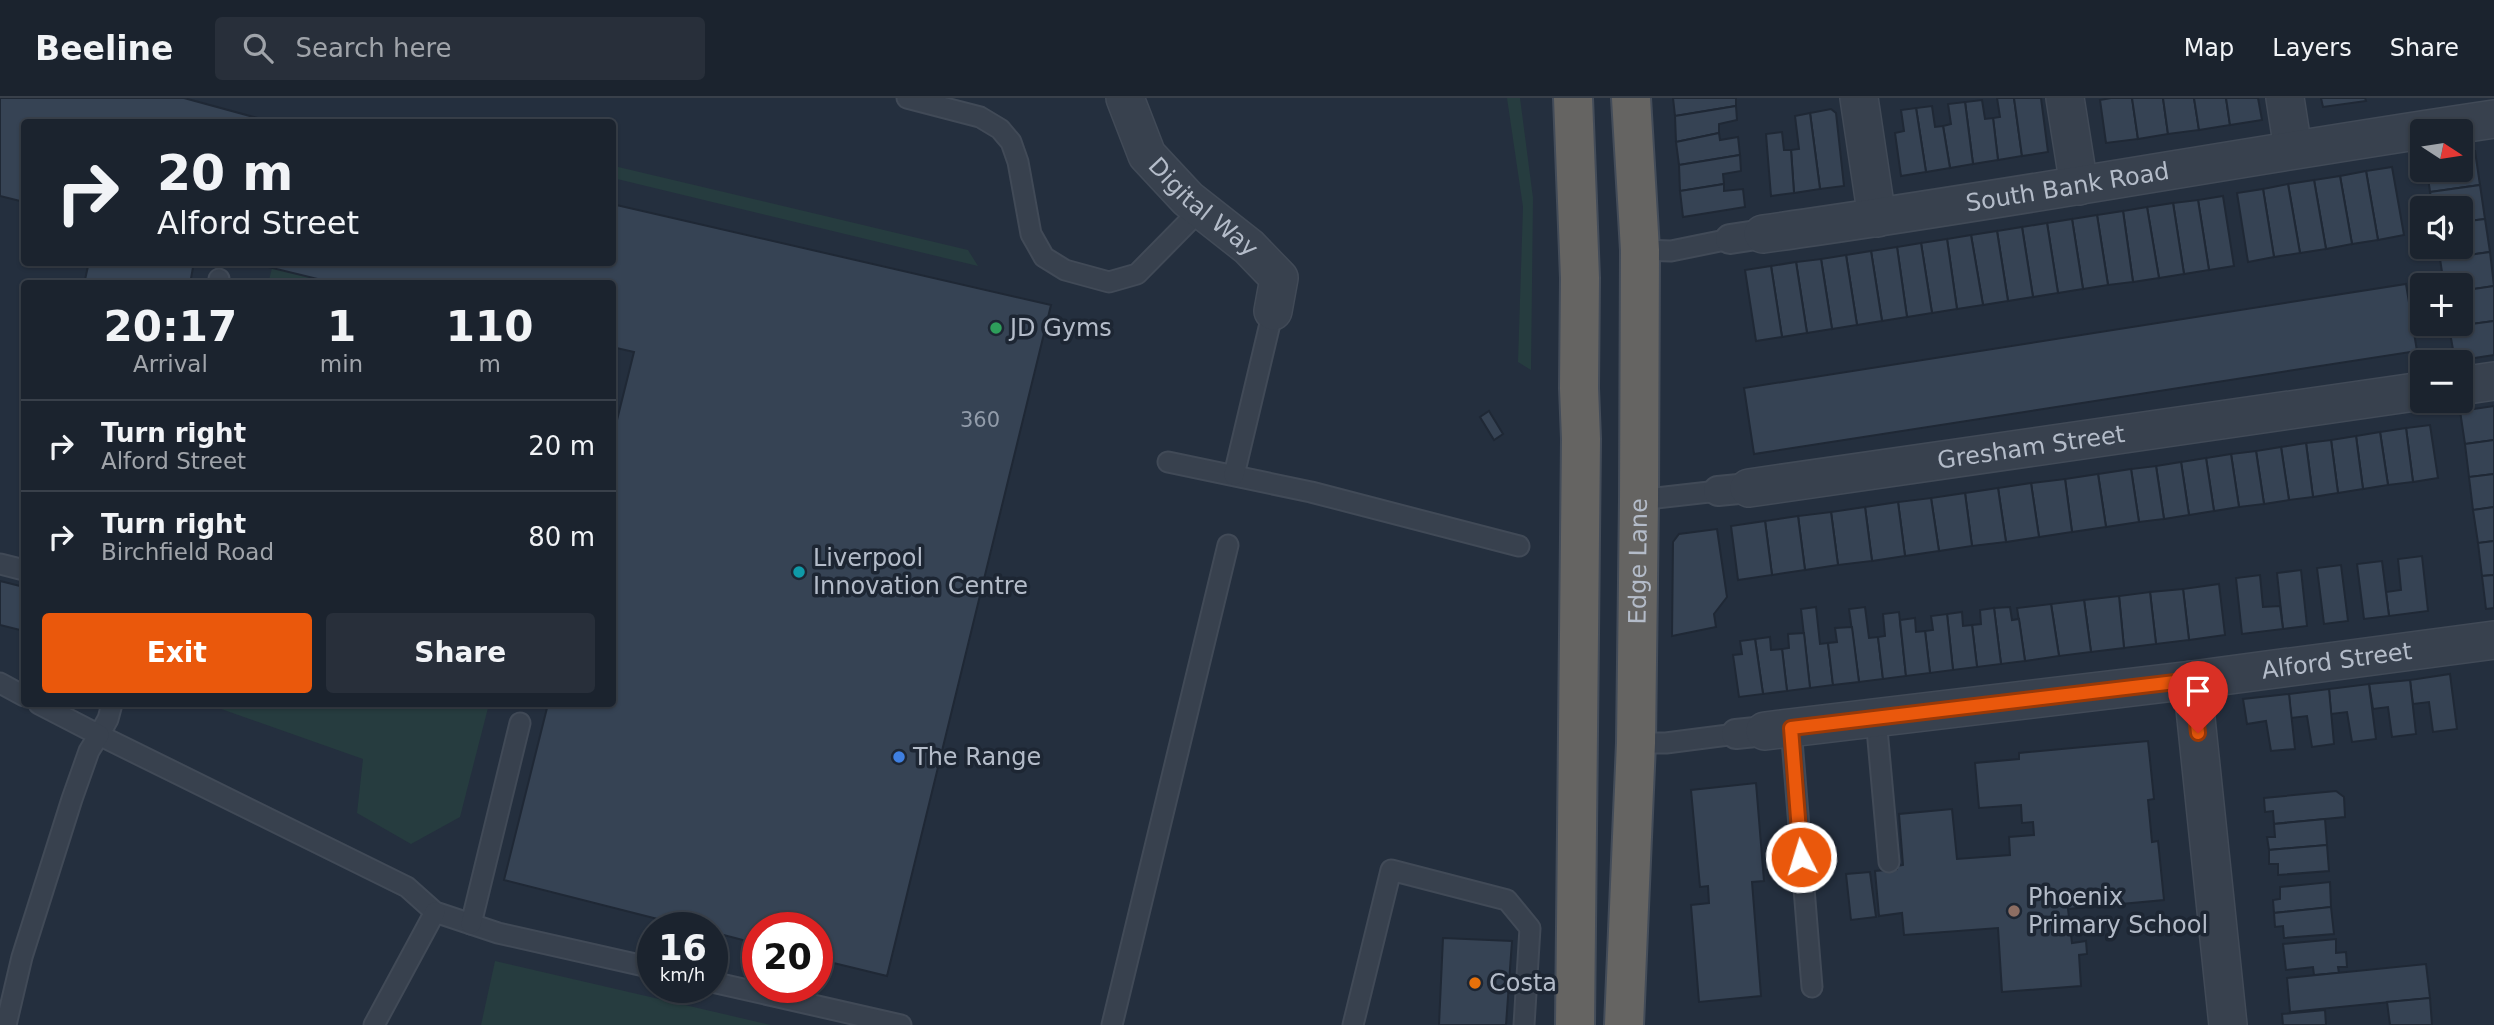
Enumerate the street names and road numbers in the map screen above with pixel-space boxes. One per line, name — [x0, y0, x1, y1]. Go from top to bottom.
street label: Digital Way — [1143, 152, 1264, 262]
street label: South Bank Road — [1964, 157, 2171, 217]
street label: Gresham Street — [1935, 420, 2127, 475]
street label: Edge Lane — [1623, 498, 1653, 624]
street label: Alford Street — [2260, 637, 2414, 685]

